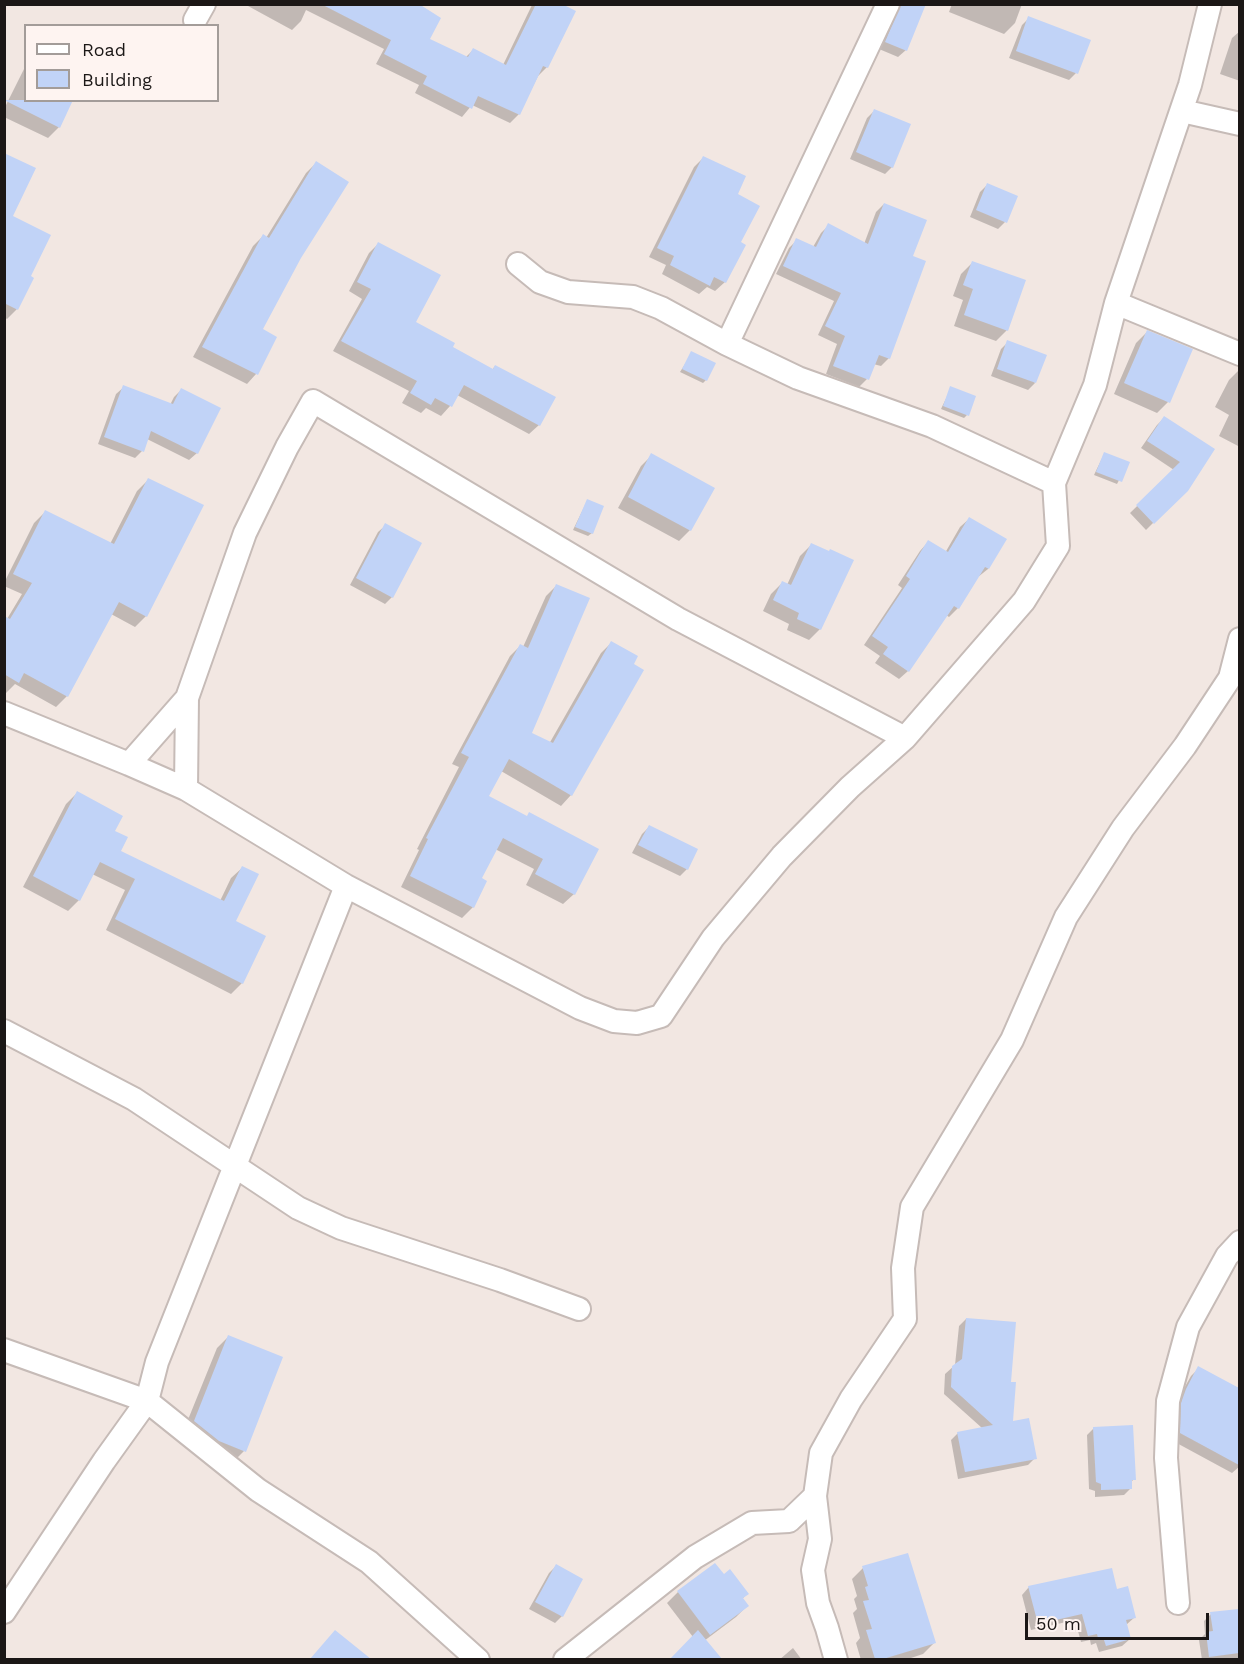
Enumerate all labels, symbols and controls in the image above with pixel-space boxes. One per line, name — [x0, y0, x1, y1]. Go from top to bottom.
legend — [24, 24, 219, 102]
text: Road — [82, 39, 126, 60]
text: Building — [82, 69, 152, 90]
scale bar — [1028, 1601, 1212, 1639]
text: 50 m — [1036, 1613, 1081, 1634]

